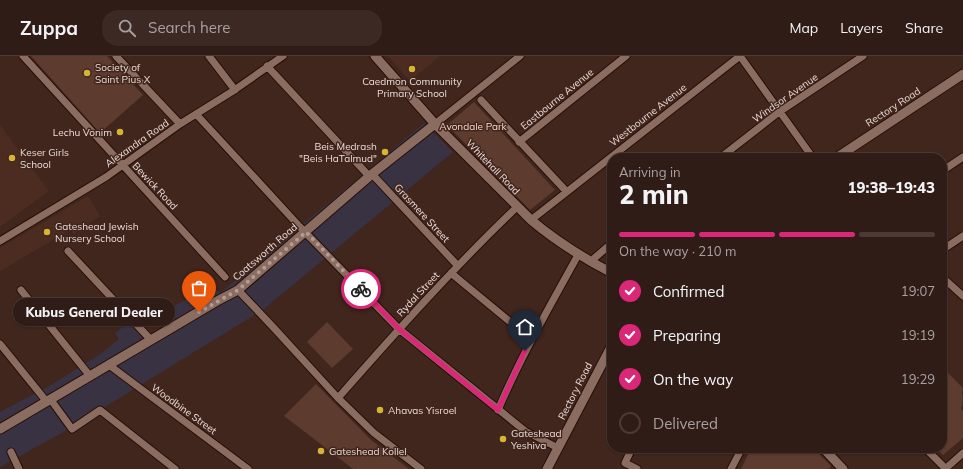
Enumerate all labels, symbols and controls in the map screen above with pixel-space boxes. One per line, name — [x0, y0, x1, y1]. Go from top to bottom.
search box — [102, 10, 382, 46]
text: Zuppa — [20, 16, 78, 40]
icon: search — [116, 17, 138, 39]
text: Search here — [148, 18, 230, 37]
text: Map — [789, 19, 818, 37]
text: Layers — [840, 19, 883, 37]
text: Share — [905, 19, 943, 37]
place label: Society of Saint Pius X — [95, 61, 151, 86]
marker: Caedmon Community Primary School — [407, 64, 417, 74]
street label: Eastbourne Avenue — [518, 66, 596, 132]
marker: Society of Saint Pius X — [82, 68, 92, 78]
street label: Windsor Avenue — [750, 71, 820, 125]
place label: Caedmon Community Primary School — [362, 75, 463, 100]
street label: Westbourne Avenue — [607, 81, 689, 149]
street label: Rectory Road — [863, 84, 923, 130]
street label: Alexandra Road — [103, 116, 171, 170]
park label: Avondale Park — [439, 120, 508, 133]
place label: Lechu Vonim — [53, 126, 112, 139]
marker: Lechu Vonim — [115, 127, 125, 137]
street label: Whitehall Road — [463, 137, 523, 197]
place label: Beis Medrash "Beis HaTalmud" — [299, 140, 377, 165]
place label: Keser Girls School — [20, 146, 69, 171]
marker: Beis Medrash "Beis HaTalmud" — [380, 147, 390, 157]
marker: Keser Girls School — [7, 153, 17, 163]
street label: Bewick Road — [130, 159, 180, 213]
text: Arriving in — [619, 164, 681, 180]
text: 2 min — [619, 178, 689, 211]
text: 19:38–19:43 — [848, 178, 935, 197]
street label: Grasmere Street — [392, 181, 453, 245]
place label: Gateshead Jewish Nursery School — [55, 220, 139, 245]
street label: Coatsworth Road — [230, 220, 300, 284]
marker: Gateshead Jewish Nursery School — [42, 227, 52, 237]
text: On the way · 210 m — [619, 243, 736, 259]
street label: Rydal Street — [394, 268, 442, 319]
courier — [341, 269, 381, 309]
pin — [182, 271, 216, 312]
icon: bag — [188, 277, 210, 299]
icon: bike — [350, 278, 372, 300]
icon: check — [619, 280, 641, 302]
text: Confirmed — [653, 282, 724, 301]
text: 19:07 — [901, 283, 935, 299]
callout: Kubus General Dealer — [13, 298, 175, 326]
text: Kubus General Dealer — [25, 304, 163, 320]
pin — [508, 310, 542, 351]
icon: home — [514, 316, 536, 338]
icon: check — [619, 324, 641, 346]
text: Preparing — [653, 326, 721, 345]
text: 19:19 — [901, 327, 935, 343]
street label: Rectory Road — [555, 360, 595, 422]
icon: check — [619, 368, 641, 390]
text: On the way — [653, 370, 733, 389]
text: 19:29 — [901, 371, 935, 387]
street label: Woodbine Street — [149, 381, 220, 437]
place label: Ahavas Yisroel — [388, 404, 456, 417]
marker: Ahavas Yisroel — [375, 405, 385, 415]
text: Delivered — [653, 414, 718, 433]
place label: Gateshead Yeshiva — [510, 427, 561, 452]
marker: Gateshead Yeshiva — [498, 434, 508, 444]
place label: Gateshead Kollel — [329, 445, 407, 458]
marker: Gateshead Kollel — [316, 446, 326, 456]

